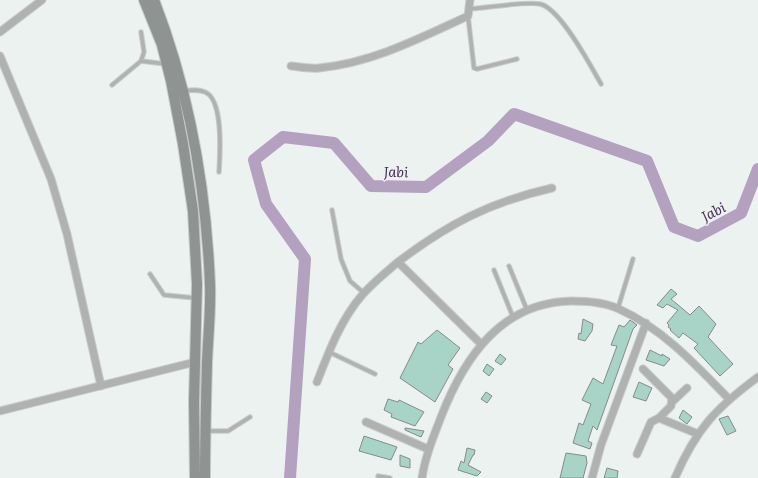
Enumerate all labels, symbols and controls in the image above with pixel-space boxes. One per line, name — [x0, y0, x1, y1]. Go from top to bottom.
water label: Jabi — [384, 161, 409, 181]
water label: Jabi — [697, 196, 729, 225]

